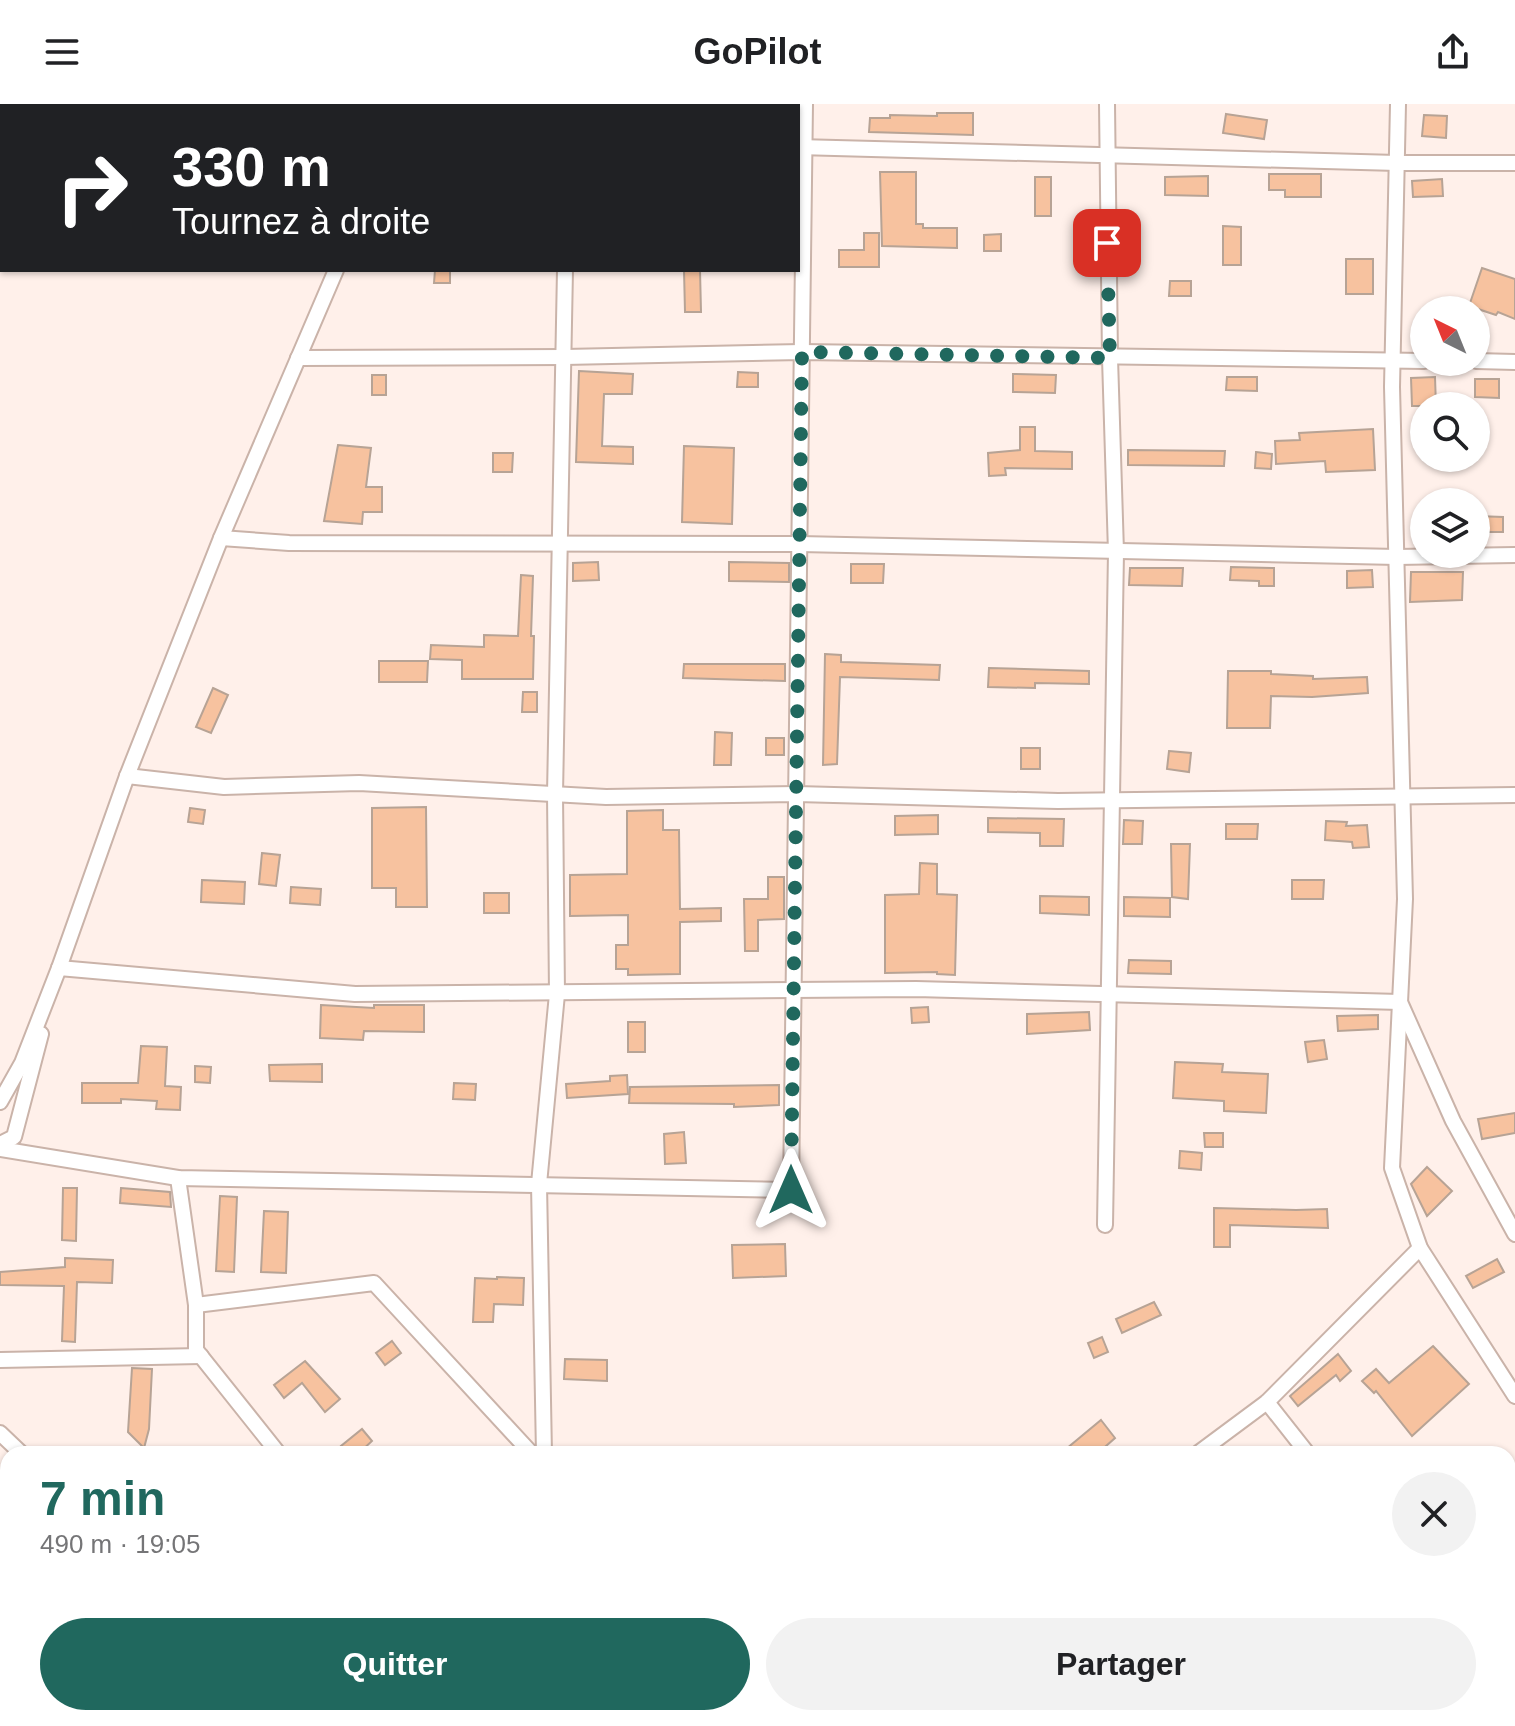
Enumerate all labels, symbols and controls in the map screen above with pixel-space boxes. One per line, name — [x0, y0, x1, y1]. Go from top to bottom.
icon: menu — [40, 30, 84, 74]
icon: share — [1431, 30, 1475, 74]
text: GoPilot — [694, 31, 822, 72]
text: 330 m — [172, 135, 331, 198]
icon: right — [40, 136, 144, 240]
text: Tournez à droite — [172, 201, 430, 242]
pin — [1073, 209, 1141, 277]
icon: arrive — [1085, 221, 1129, 265]
north arrow — [1410, 296, 1490, 376]
map controls — [1410, 296, 1490, 568]
button: search — [1410, 392, 1490, 472]
button: layers — [1410, 488, 1490, 568]
position arrow — [749, 1148, 833, 1232]
text: 7 min — [40, 1472, 165, 1525]
button: close — [1392, 1472, 1476, 1556]
text: 490 m · 19:05 — [40, 1529, 200, 1559]
button: Quitter — [40, 1618, 750, 1710]
button: Partager — [766, 1618, 1476, 1710]

